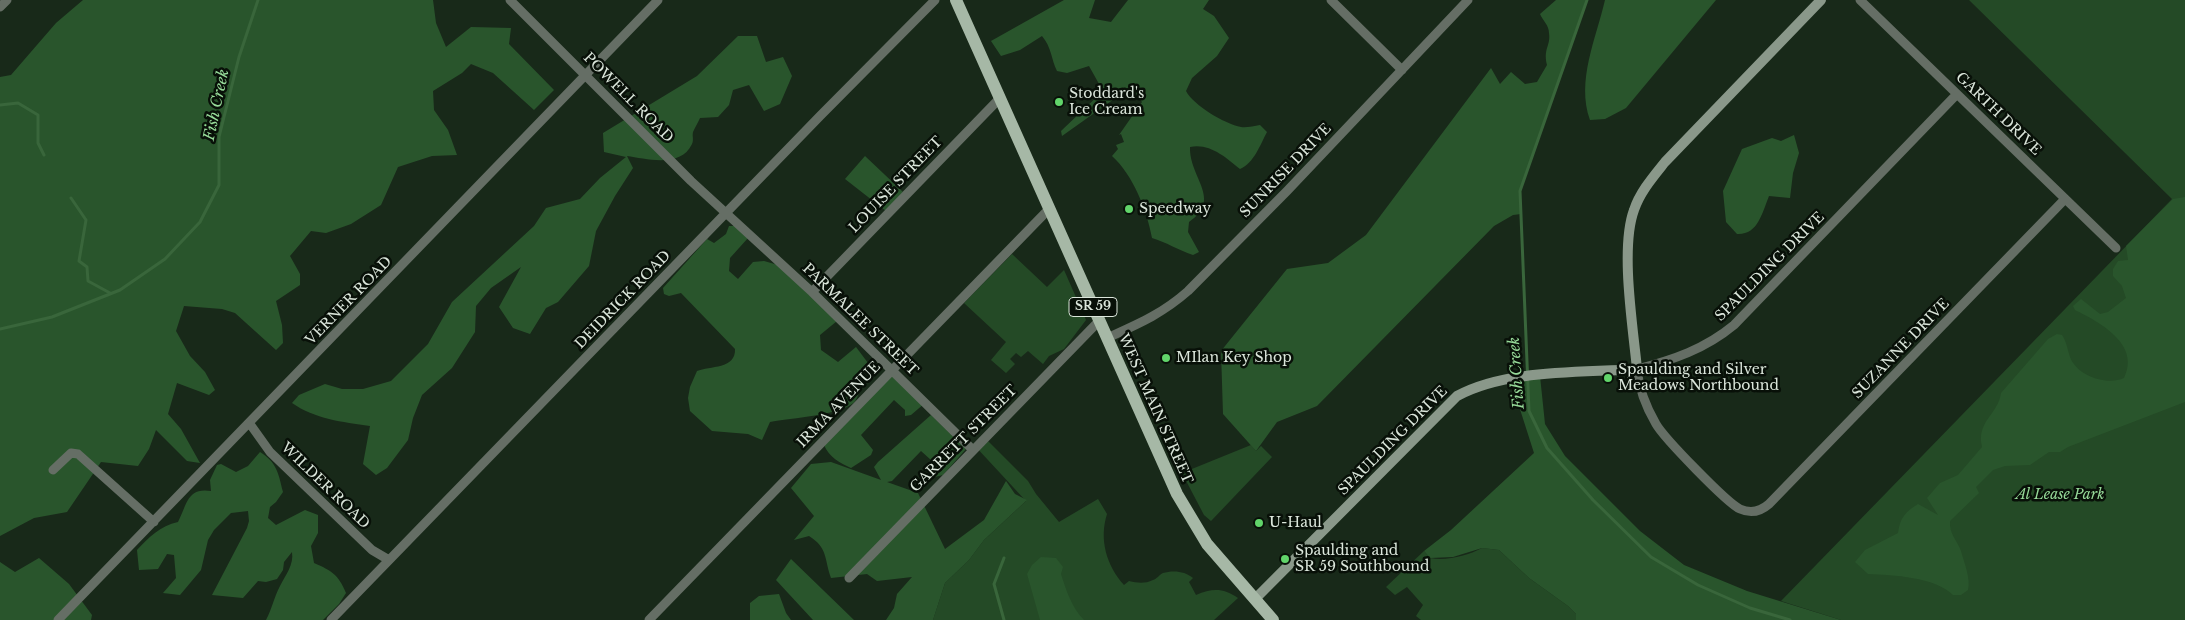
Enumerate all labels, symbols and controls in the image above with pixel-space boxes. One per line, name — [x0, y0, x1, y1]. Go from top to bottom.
street label: POWELL ROAD — [580, 50, 676, 146]
water label: Fish Creek — [201, 68, 233, 142]
street label: GARTH DRIVE — [1952, 69, 2044, 159]
place label: Stoddard's Ice Cream — [1069, 86, 1144, 118]
marker: Stoddard's Ice Cream — [1053, 96, 1065, 108]
street label: SUNRISE DRIVE — [1237, 121, 1335, 221]
street label: LOUISE STREET — [846, 133, 946, 237]
place label: Speedway — [1139, 201, 1211, 217]
marker: Speedway — [1123, 203, 1135, 215]
street label: SPAULDING DRIVE — [1712, 209, 1828, 325]
street label: DEIDRICK ROAD — [572, 247, 674, 353]
street label: VERNER ROAD — [302, 253, 396, 349]
street label: PARMALEE STREET — [799, 260, 921, 380]
street label: SUZANNE DRIVE — [1849, 296, 1953, 402]
road number: SR 59 — [1069, 298, 1117, 316]
street label: WEST MAIN STREET — [1114, 332, 1196, 486]
water label: Fish Creek — [1505, 336, 1529, 410]
place label: MIlan Key Shop — [1176, 350, 1292, 366]
marker: MIlan Key Shop — [1160, 352, 1172, 364]
street label: IRMA AVENUE — [794, 359, 884, 451]
place label: Spaulding and Silver Meadows Northbound — [1618, 362, 1779, 394]
marker: Spaulding and Silver Meadows Northbound — [1602, 372, 1614, 384]
street label: GARRETT STREET — [907, 382, 1021, 496]
street label: SPAULDING DRIVE — [1335, 383, 1451, 499]
street label: WILDER ROAD — [277, 439, 373, 533]
park label: Al Lease Park — [2016, 487, 2104, 503]
place label: U-Haul — [1269, 515, 1322, 531]
marker: U-Haul — [1253, 517, 1265, 529]
place label: Spaulding and SR 59 Southbound — [1295, 543, 1429, 576]
marker: Spaulding and SR 59 Southbound — [1279, 553, 1291, 565]

